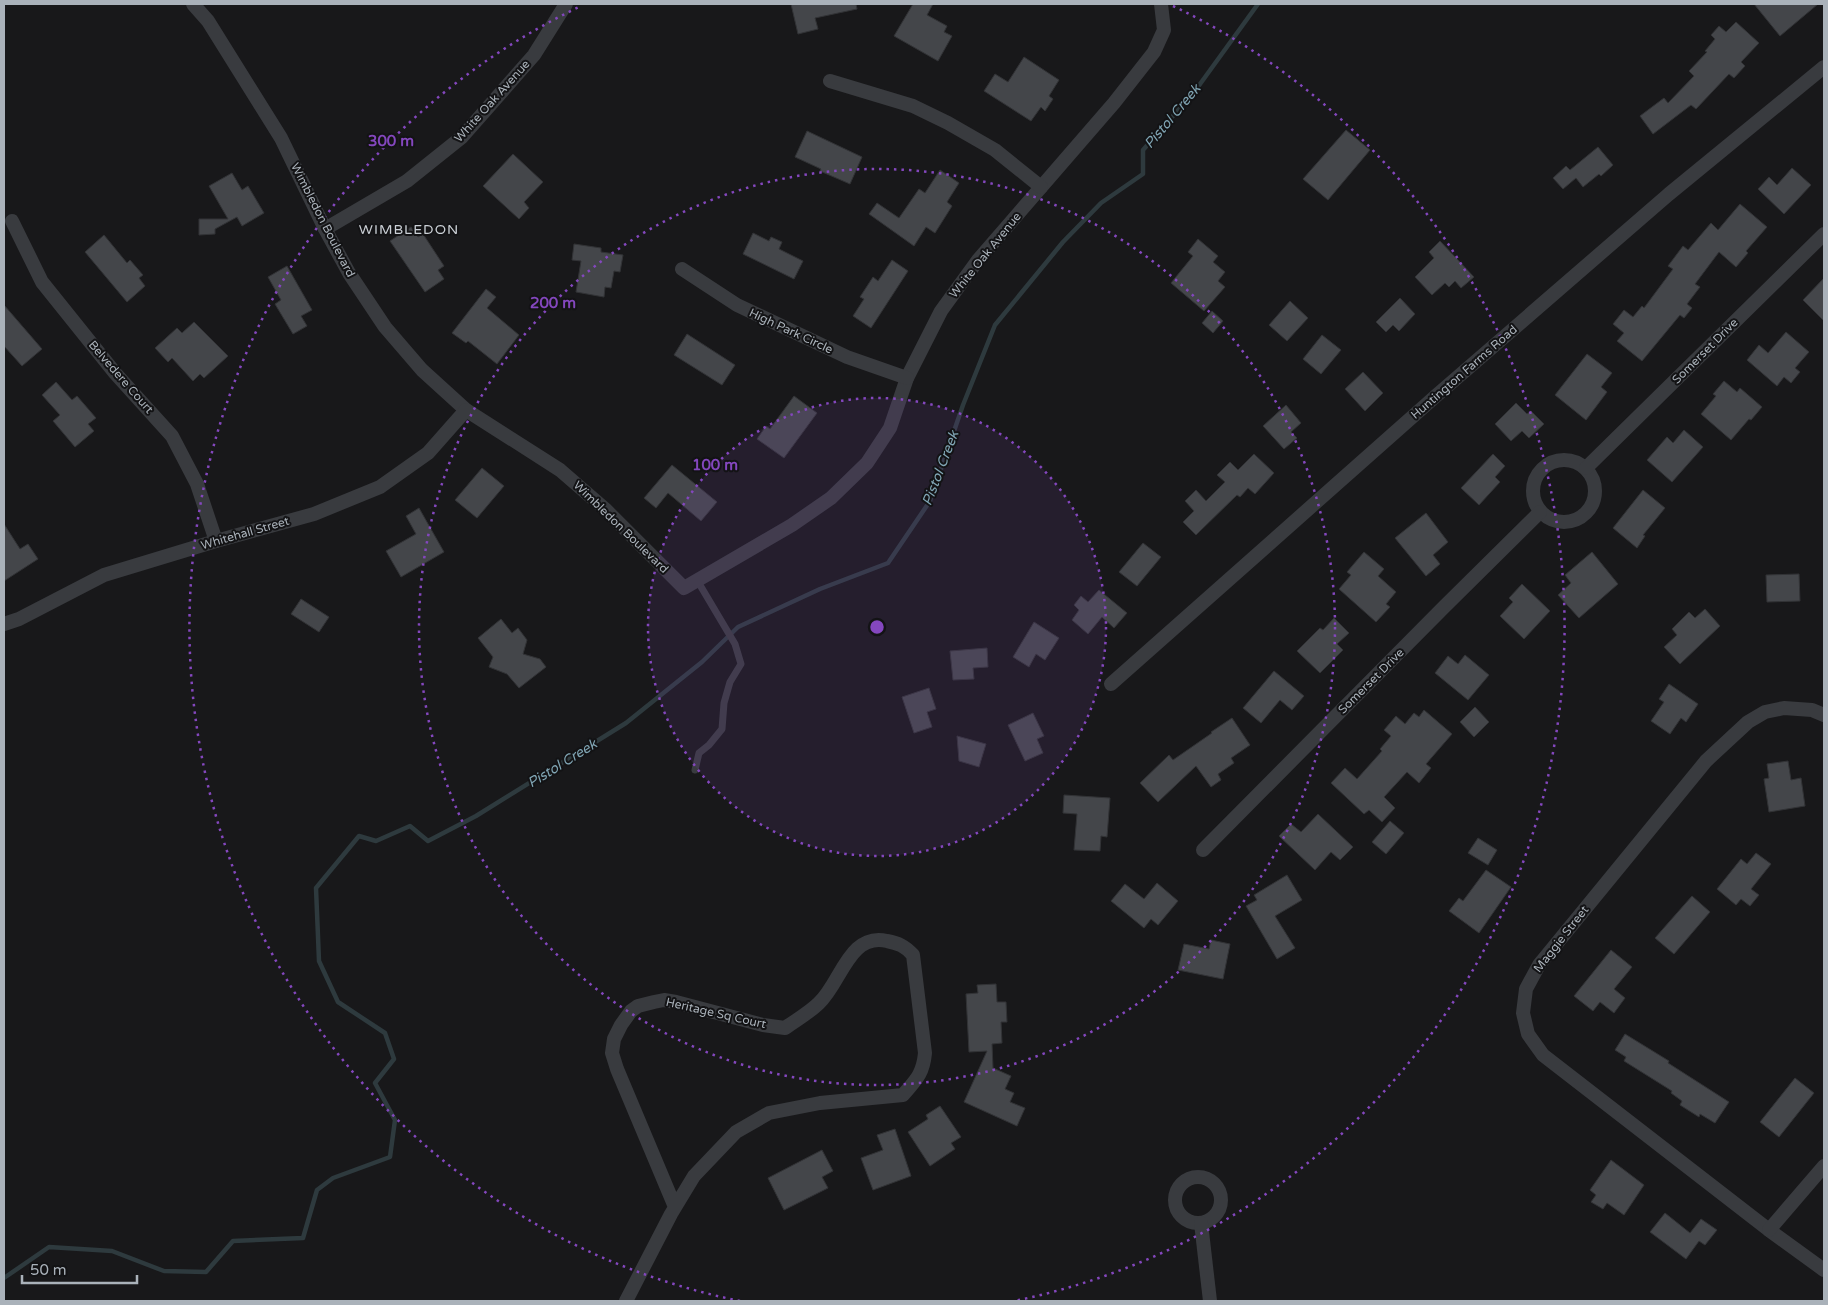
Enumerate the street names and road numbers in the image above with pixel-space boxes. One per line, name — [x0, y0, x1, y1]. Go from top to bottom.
street label: White Oak Avenue — [451, 57, 533, 145]
street label: Wimbledon Boulevard — [288, 161, 358, 279]
street label: White Oak Avenue — [946, 209, 1024, 301]
street label: High Park Circle — [747, 306, 835, 357]
street label: Somerset Drive — [1669, 315, 1741, 387]
street label: Huntington Farms Road — [1408, 322, 1520, 422]
street label: Belvedere Court — [86, 338, 157, 417]
street label: Wimbledon Boulevard — [571, 478, 671, 576]
street label: Whitehall Street — [199, 514, 291, 552]
street label: Somerset Drive — [1335, 645, 1407, 717]
street label: Maggie Street — [1531, 903, 1592, 975]
street label: Heritage Sq Court — [665, 995, 768, 1031]

